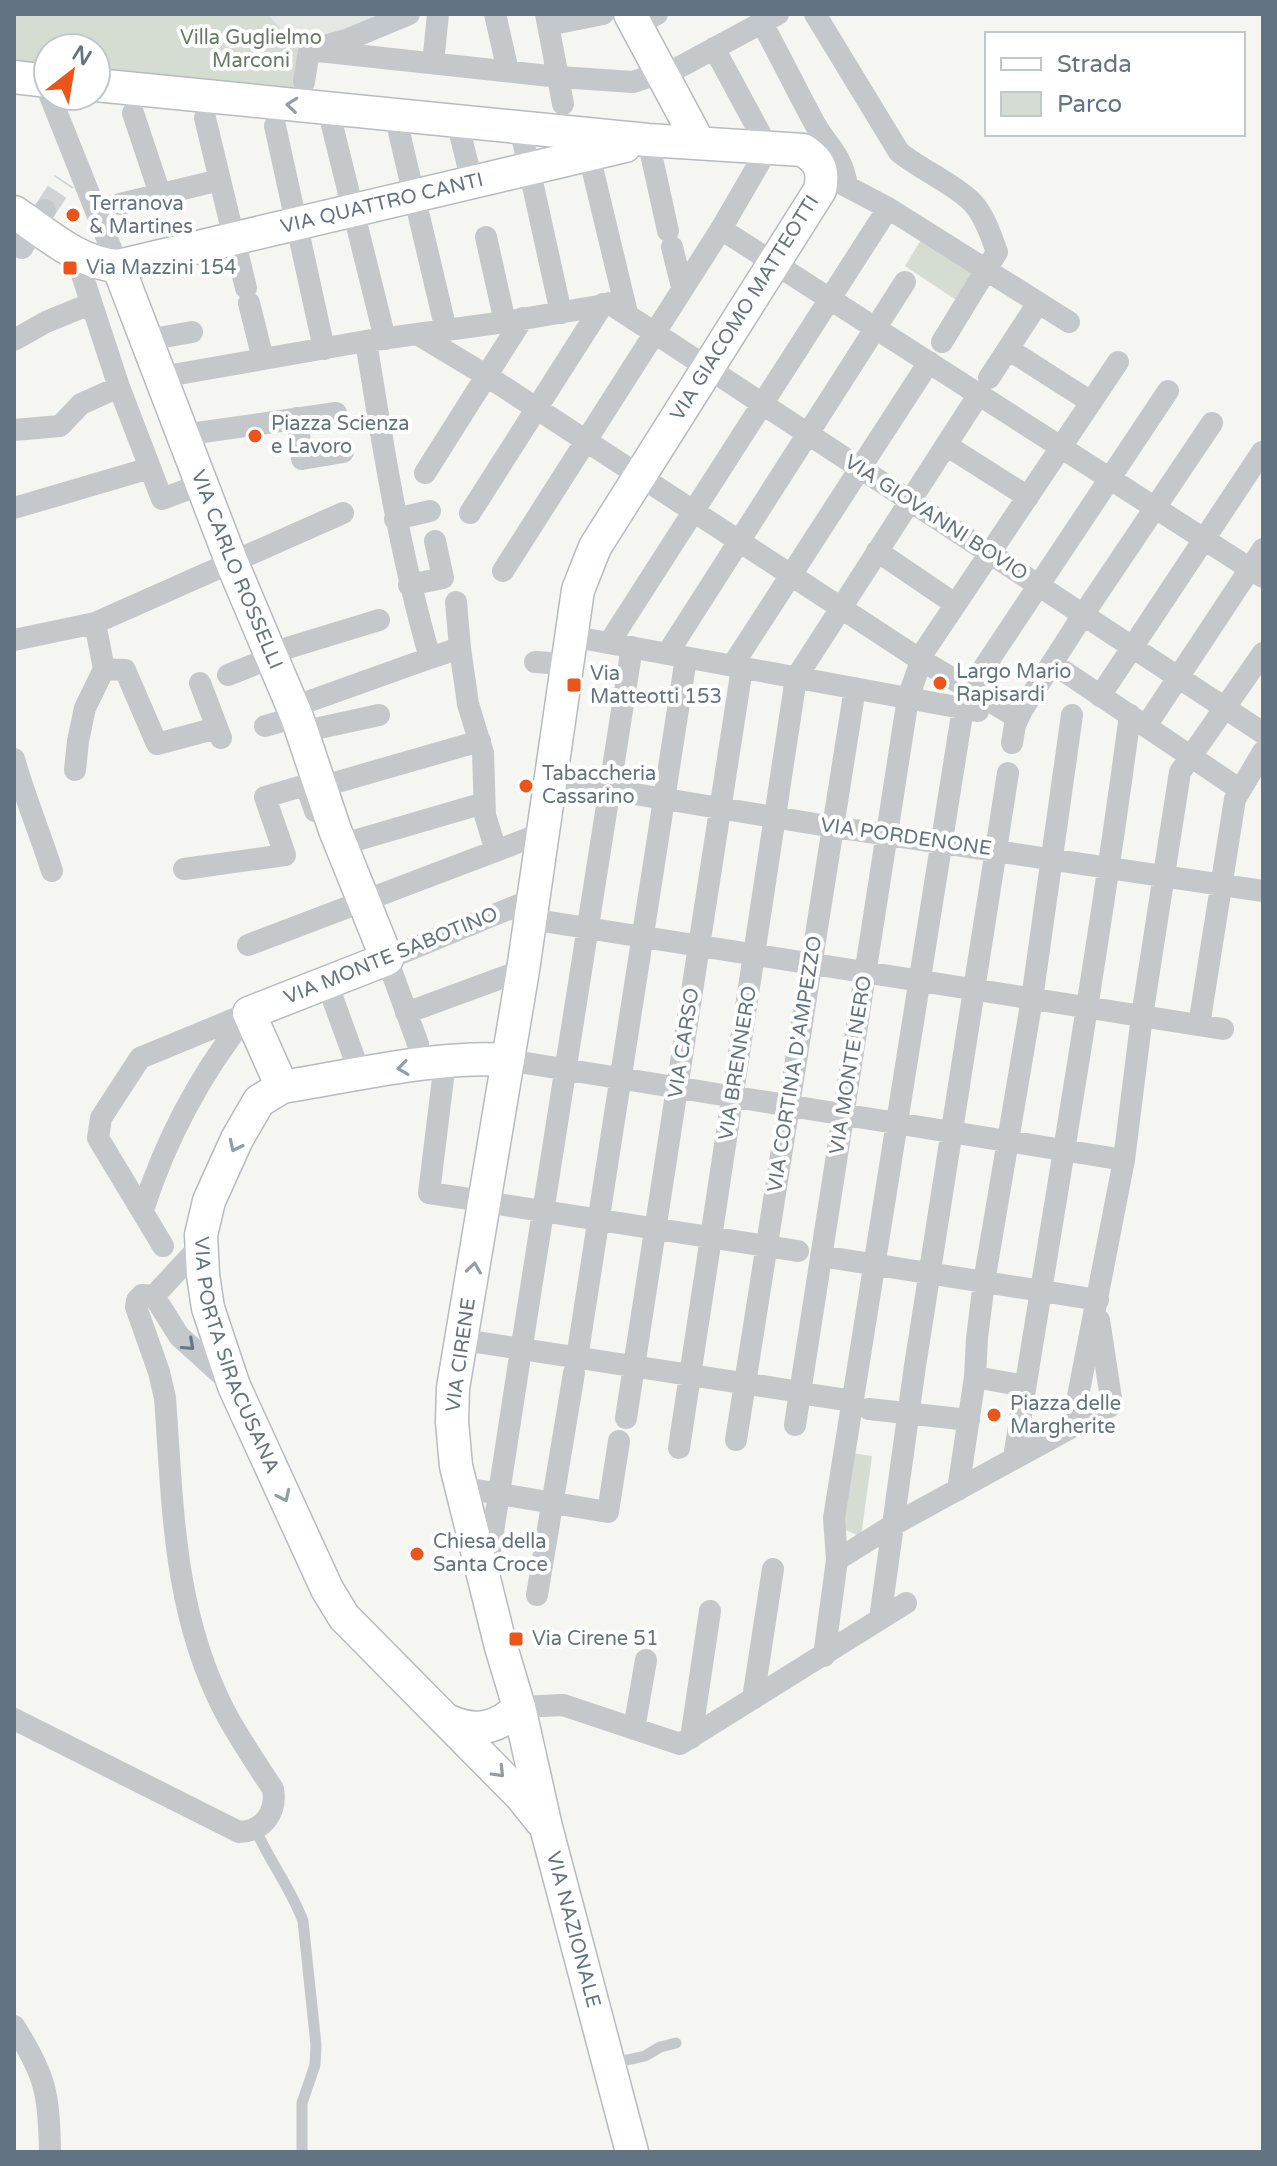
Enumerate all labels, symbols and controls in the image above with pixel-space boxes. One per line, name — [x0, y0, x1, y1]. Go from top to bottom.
park label: Villa Guglielmo Marconi — [180, 26, 322, 73]
north arrow — [32, 32, 112, 112]
legend — [985, 32, 1245, 136]
text: N — [68, 40, 96, 71]
text: Strada — [1057, 50, 1132, 79]
text: Parco — [1057, 90, 1122, 119]
one-way arrow — [285, 96, 298, 113]
street label: VIA QUATTRO CANTI — [278, 168, 486, 239]
street label: VIA GIACOMO MATTEOTTI — [666, 191, 824, 425]
place label: Terranova & Martines — [89, 192, 193, 239]
marker: Terranova & Martines — [64, 206, 82, 224]
place label: Via Mazzini 154 — [86, 256, 237, 280]
marker: Via Mazzini 154 — [61, 259, 79, 277]
place label: Piazza Scienza e Lavoro — [271, 412, 410, 459]
marker: Piazza Scienza e Lavoro — [246, 427, 264, 445]
street label: VIA GIOVANNI BOVIO — [840, 450, 1032, 586]
street label: VIA CARLO ROSSELLI — [186, 467, 287, 673]
place label: Largo Mario Rapisardi — [956, 660, 1071, 707]
place label: Via Matteotti 153 — [590, 662, 722, 709]
marker: Largo Mario Rapisardi — [931, 674, 949, 692]
marker: Via Matteotti 153 — [565, 676, 583, 694]
place label: Tabaccheria Cassarino — [542, 762, 656, 809]
marker: Tabaccheria Cassarino — [517, 777, 535, 795]
street label: VIA PORDENONE — [819, 813, 993, 861]
street label: VIA MONTE SABOTINO — [281, 902, 501, 1010]
street label: VIA CORTINA D'AMPEZZO — [763, 934, 827, 1194]
street label: VIA MONTE NERO — [825, 974, 877, 1156]
street label: VIA BRENNERO — [714, 984, 762, 1142]
street label: VIA CARSO — [663, 986, 705, 1100]
one-way arrow — [396, 1059, 409, 1076]
one-way arrow — [229, 1138, 245, 1153]
street label: VIA PORTA SIRACUSANA — [189, 1236, 284, 1477]
one-way arrow — [465, 1261, 482, 1275]
street label: VIA CIRENE — [441, 1296, 481, 1414]
one-way arrow — [179, 1336, 194, 1350]
place label: Piazza delle Margherite — [1010, 1392, 1121, 1439]
marker: Piazza delle Margherite — [985, 1406, 1003, 1424]
one-way arrow — [274, 1488, 290, 1502]
place label: Chiesa della Santa Croce — [433, 1530, 548, 1577]
marker: Chiesa della Santa Croce — [408, 1545, 426, 1563]
place label: Via Cirene 51 — [532, 1627, 658, 1651]
marker: Via Cirene 51 — [507, 1630, 525, 1648]
one-way arrow — [489, 1763, 504, 1777]
street label: VIA NAZIONALE — [541, 1849, 605, 2010]

